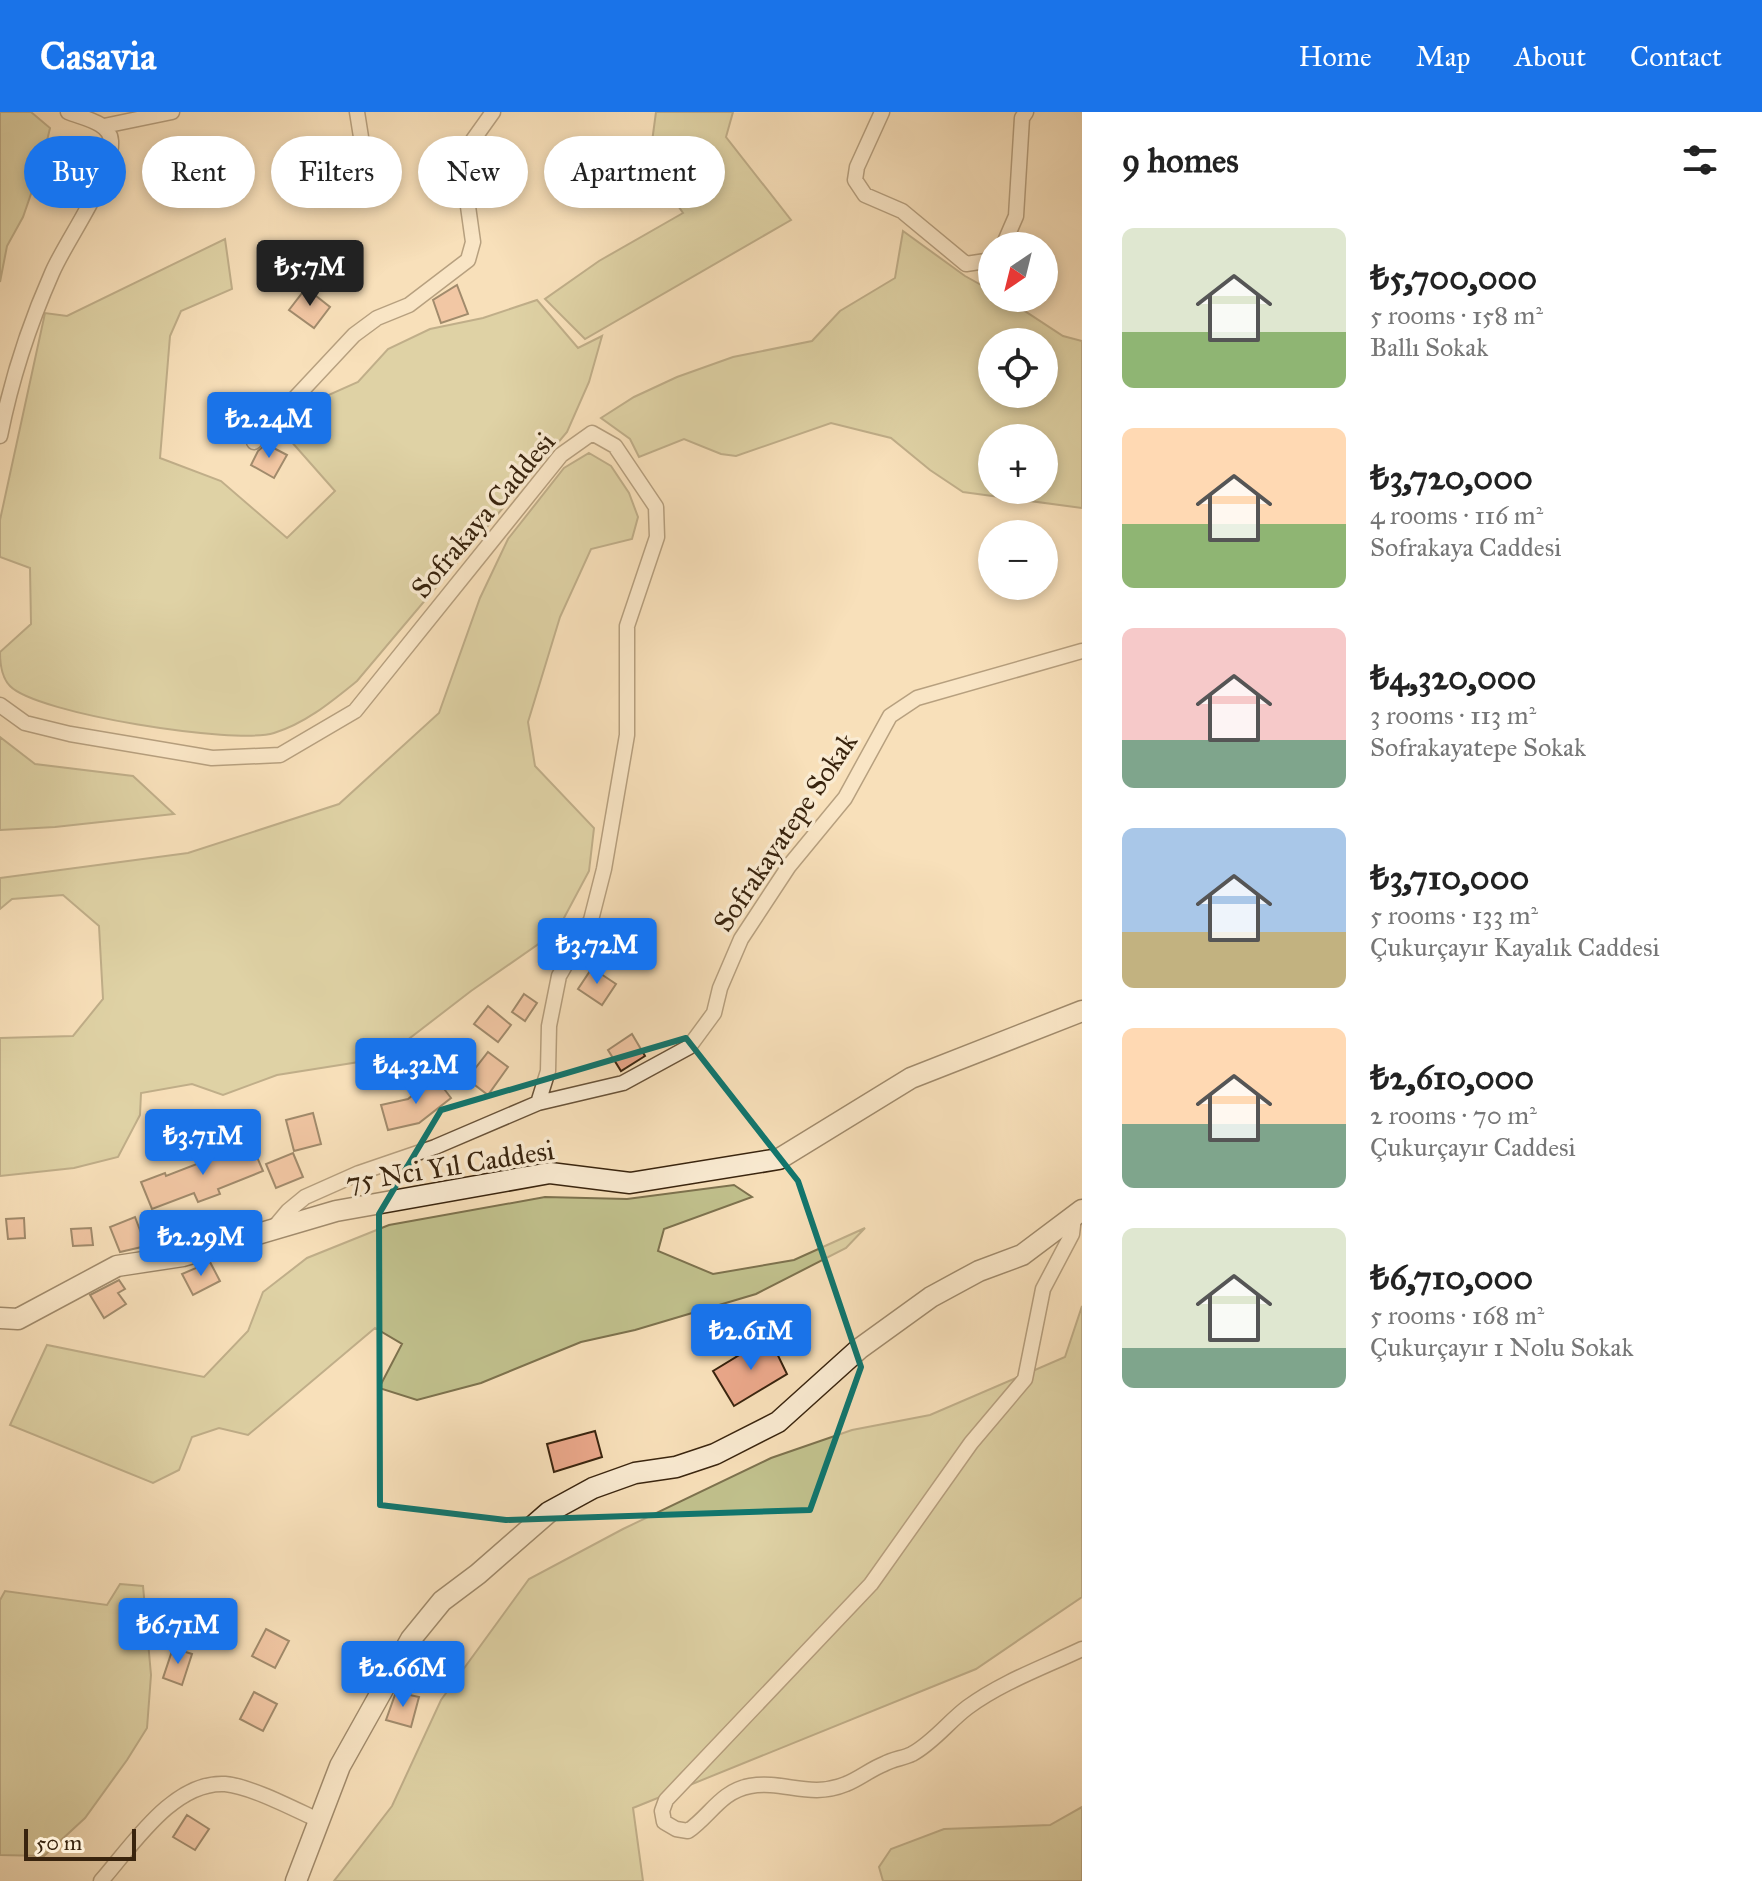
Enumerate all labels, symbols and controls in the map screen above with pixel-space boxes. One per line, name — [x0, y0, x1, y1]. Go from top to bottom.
text: Casavia — [40, 33, 156, 79]
text: Home — [1299, 39, 1372, 74]
text: Map — [1416, 39, 1470, 74]
text: About — [1514, 39, 1586, 74]
text: Contact — [1630, 39, 1722, 74]
chip: Buy — [24, 136, 126, 208]
chip: Rent — [142, 136, 255, 208]
chip: Filters — [271, 136, 402, 208]
chip: New — [418, 136, 528, 208]
chip: Apartment — [544, 136, 725, 208]
icon: filters — [1678, 138, 1722, 182]
text: 9 homes — [1122, 140, 1239, 181]
north arrow — [978, 232, 1058, 312]
map controls — [978, 232, 1058, 600]
pin: ₺5.7M — [254, 240, 366, 308]
text: ₺5.7M — [275, 250, 345, 282]
text: ₺5,700,000 — [1370, 257, 1537, 298]
icon: home — [1186, 260, 1282, 356]
text: 5 rooms · 158 m² — [1370, 299, 1543, 331]
button: locate — [978, 328, 1058, 408]
text: Ballı Sokak — [1370, 331, 1488, 363]
pin: ₺2.24M — [204, 392, 334, 460]
text: ₺2.24M — [225, 402, 313, 434]
button: + — [978, 424, 1058, 504]
street label: Sofrakaya Caddesi — [403, 425, 563, 605]
text: ₺3,720,000 — [1370, 457, 1533, 498]
icon: home — [1186, 460, 1282, 556]
text: 4 rooms · 116 m² — [1370, 499, 1543, 531]
button: − — [978, 520, 1058, 600]
text: Sofrakaya Caddesi — [1370, 531, 1561, 563]
text: ₺4,320,000 — [1370, 657, 1536, 698]
icon: home — [1186, 660, 1282, 756]
text: 3 rooms · 113 m² — [1370, 699, 1536, 731]
street label: Sofrakayatepe Sokak — [705, 726, 865, 938]
text: Sofrakayatepe Sokak — [1370, 731, 1586, 763]
text: ₺3,710,000 — [1370, 857, 1529, 898]
icon: home — [1186, 860, 1282, 956]
text: 5 rooms · 133 m² — [1370, 899, 1538, 931]
pin: ₺3.72M — [532, 918, 662, 986]
text: ₺3.72M — [556, 928, 638, 960]
text: Çukurçayır Kayalık Caddesi — [1370, 931, 1660, 963]
pin: ₺4.32M — [351, 1038, 481, 1106]
text: ₺4.32M — [373, 1048, 459, 1080]
text: ₺2,610,000 — [1370, 1057, 1534, 1098]
icon: home — [1186, 1060, 1282, 1156]
text: 2 rooms · 70 m² — [1370, 1099, 1537, 1131]
pin: ₺3.71M — [138, 1109, 268, 1177]
text: ₺3.71M — [163, 1119, 243, 1151]
text: Çukurçayır Caddesi — [1370, 1131, 1576, 1163]
street label: 75 Nci Yıl Caddesi — [343, 1132, 557, 1200]
pin: ₺2.29M — [136, 1210, 266, 1278]
text: ₺2.29M — [157, 1220, 245, 1252]
text: ₺6,710,000 — [1370, 1257, 1533, 1298]
icon: home — [1186, 1260, 1282, 1356]
text: 5 rooms · 168 m² — [1370, 1299, 1544, 1331]
pin: ₺2.61M — [686, 1304, 816, 1372]
text: ₺2.61M — [709, 1314, 793, 1346]
text: Çukurçayır 1 Nolu Sokak — [1370, 1331, 1634, 1363]
pin: ₺6.71M — [113, 1598, 243, 1666]
text: ₺6.71M — [137, 1608, 220, 1640]
pin: ₺2.66M — [338, 1641, 468, 1709]
text: ₺2.66M — [359, 1651, 447, 1683]
scale bar — [24, 1825, 136, 1861]
text: 50 m — [36, 1829, 82, 1856]

